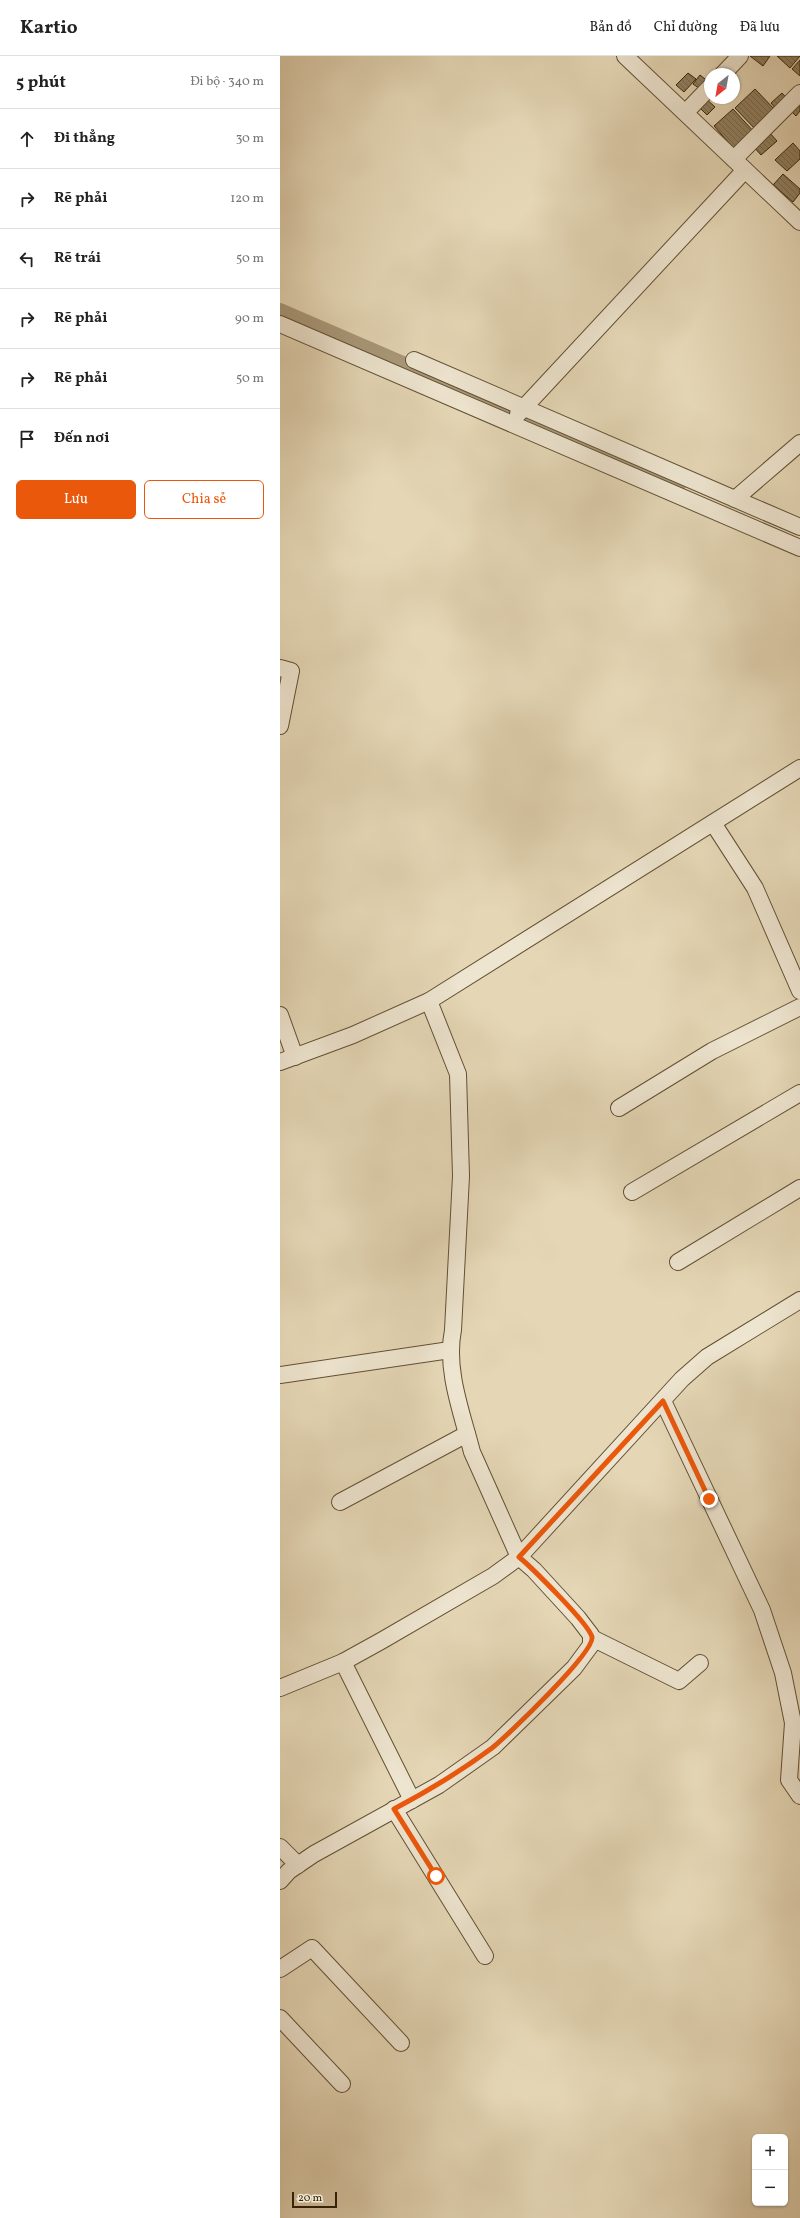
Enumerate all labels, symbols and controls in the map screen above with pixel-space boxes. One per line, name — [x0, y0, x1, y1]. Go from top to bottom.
text: Kartio — [20, 15, 78, 41]
text: Bản đồ — [590, 18, 632, 37]
text: Chỉ đường — [654, 18, 718, 37]
text: Đã lưu — [740, 18, 780, 37]
north arrow — [704, 68, 740, 104]
text: 5 phút — [16, 71, 66, 94]
text: Đi bộ · 340 m — [190, 73, 264, 91]
icon: ahead — [16, 128, 38, 150]
text: Đi thẳng — [54, 128, 115, 149]
text: 30 m — [236, 130, 264, 148]
icon: right — [16, 188, 38, 210]
text: Rẽ phải — [54, 188, 108, 209]
text: 120 m — [230, 190, 264, 208]
icon: left — [16, 248, 38, 270]
text: Rẽ trái — [54, 248, 101, 269]
text: 50 m — [236, 250, 264, 268]
icon: right — [16, 308, 38, 330]
text: Rẽ phải — [54, 308, 108, 329]
text: 90 m — [235, 310, 264, 328]
icon: right — [16, 368, 38, 390]
text: Rẽ phải — [54, 368, 108, 389]
text: 50 m — [236, 370, 264, 388]
icon: arrive — [16, 428, 38, 450]
text: Đến nơi — [54, 428, 110, 449]
button: Lưu — [16, 480, 136, 519]
button: Chia sẻ — [144, 480, 264, 519]
route end — [700, 1490, 718, 1508]
route start — [427, 1867, 445, 1885]
map controls — [752, 2134, 788, 2206]
button: + — [752, 2134, 788, 2170]
button: − — [752, 2170, 788, 2206]
scale bar — [292, 2190, 337, 2209]
text: 20 m — [298, 2191, 322, 2206]

